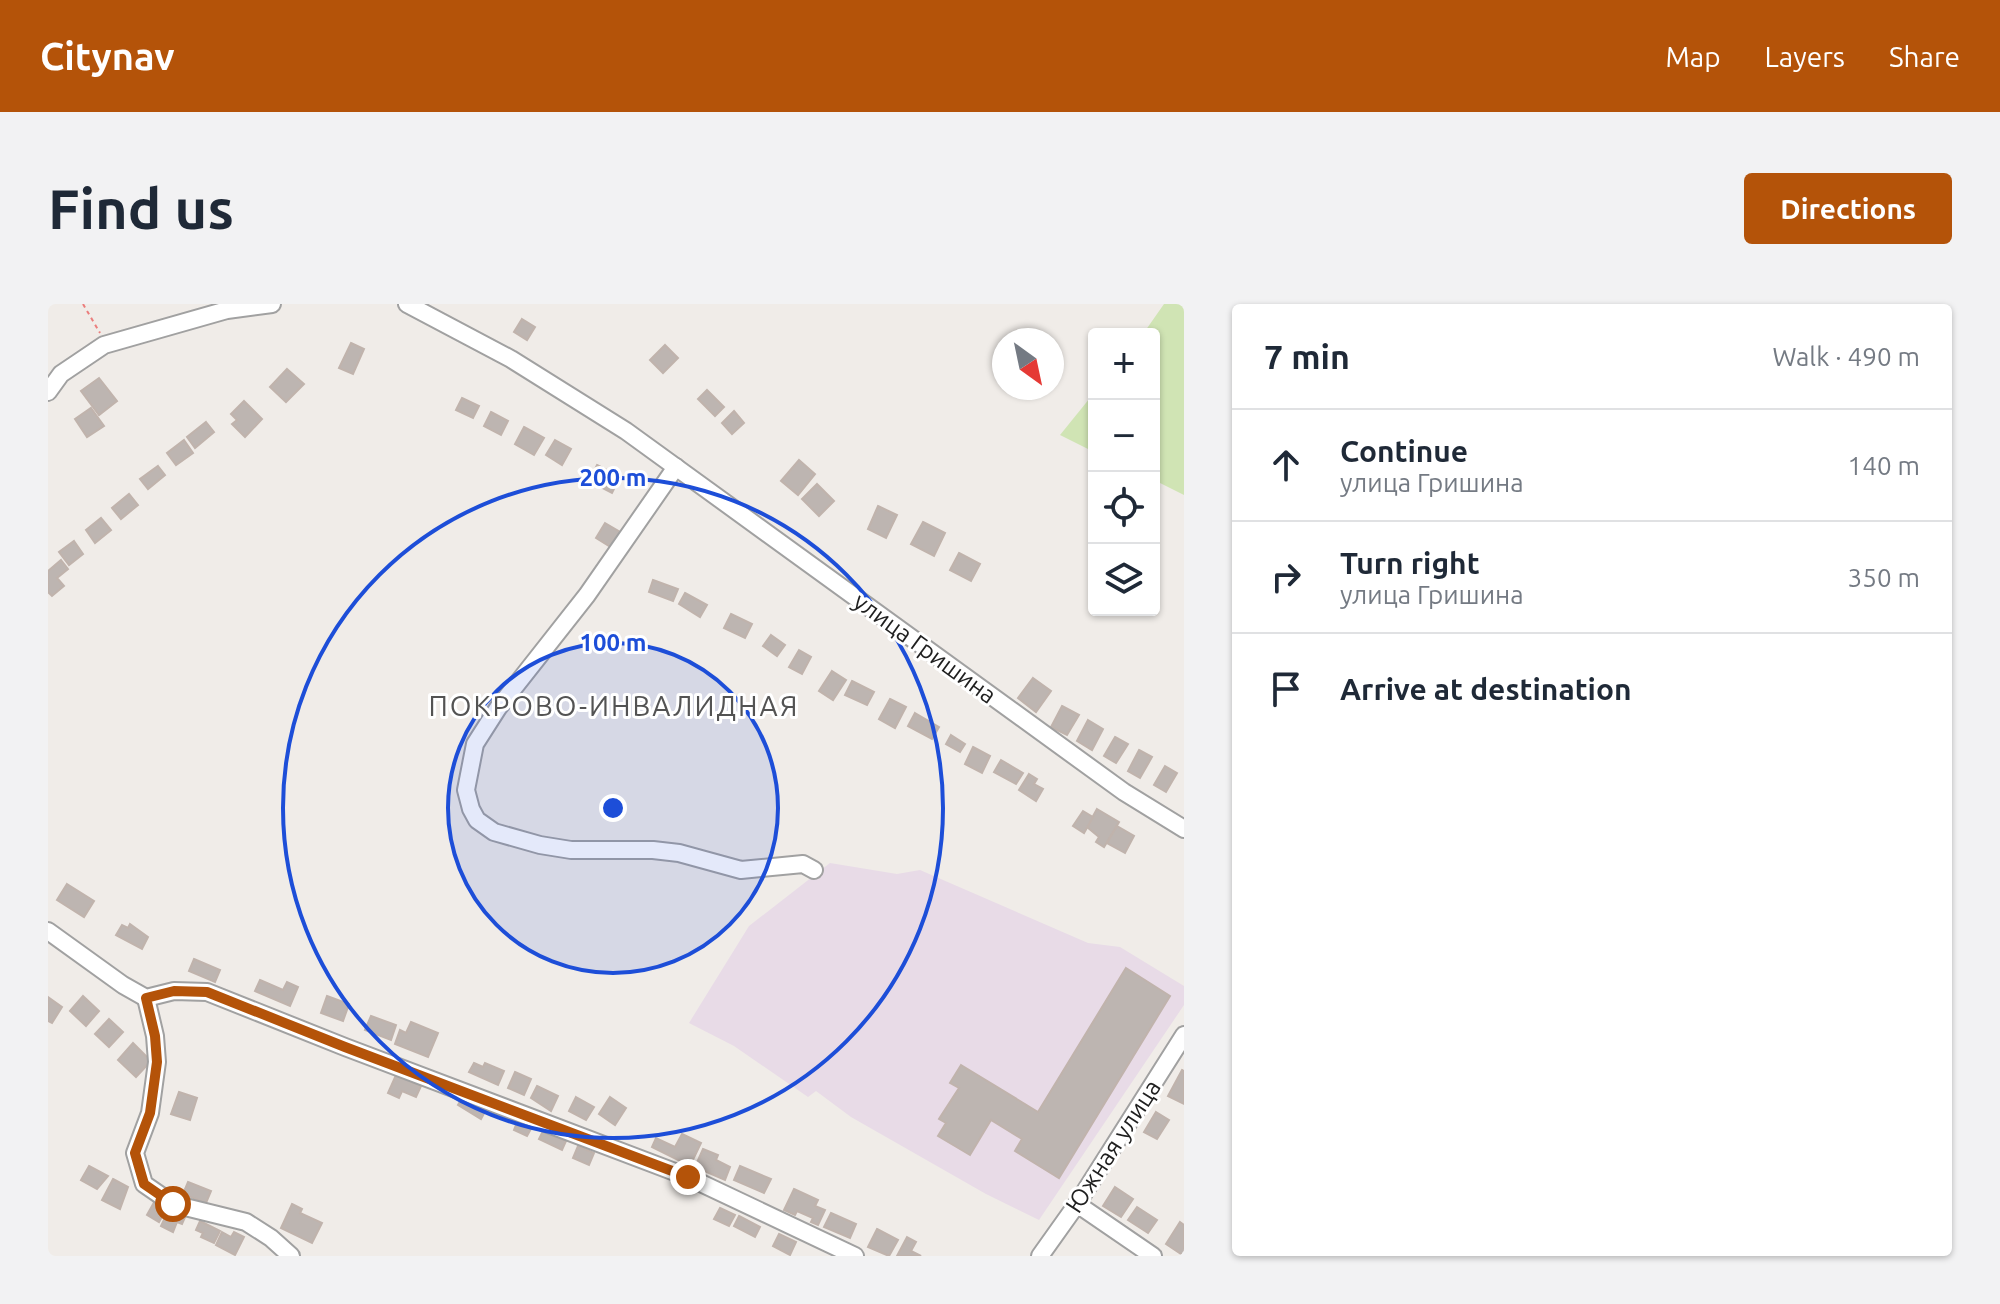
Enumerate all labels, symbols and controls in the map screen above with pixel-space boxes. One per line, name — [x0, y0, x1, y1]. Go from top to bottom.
text: Citynav — [40, 35, 175, 77]
text: Map — [1665, 41, 1721, 72]
text: Layers — [1765, 41, 1845, 72]
text: Share — [1889, 41, 1960, 72]
button: Directions — [1744, 173, 1952, 244]
text: Find us — [48, 177, 234, 240]
north arrow — [992, 328, 1064, 400]
map controls — [1088, 328, 1160, 616]
button: + — [1088, 328, 1160, 400]
text: 7 min — [1264, 337, 1350, 375]
text: Walk · 490 m — [1772, 342, 1920, 371]
button: − — [1088, 400, 1160, 472]
text: Continue — [1340, 434, 1468, 468]
icon: ahead — [1264, 443, 1308, 487]
text: 140 m — [1848, 451, 1920, 480]
text: 200 m — [580, 464, 646, 491]
text: улица Гришина — [1340, 468, 1524, 497]
button: locate — [1088, 472, 1160, 544]
button: layers — [1088, 544, 1160, 616]
text: Turn right — [1340, 546, 1480, 580]
icon: right — [1264, 555, 1308, 599]
text: 350 m — [1848, 563, 1920, 592]
text: улица Гришина — [1340, 580, 1524, 609]
street label: улица Гришина — [849, 587, 1001, 709]
text: 100 m — [580, 629, 646, 656]
icon: arrive — [1264, 667, 1308, 711]
text: Arrive at destination — [1340, 672, 1632, 706]
district label: ПОКРОВО-ИНВАЛИДНАЯ — [429, 690, 800, 721]
centre of rings — [599, 794, 627, 822]
street label: Южная улица — [1060, 1075, 1166, 1217]
route end — [670, 1159, 706, 1195]
route start — [155, 1186, 191, 1222]

